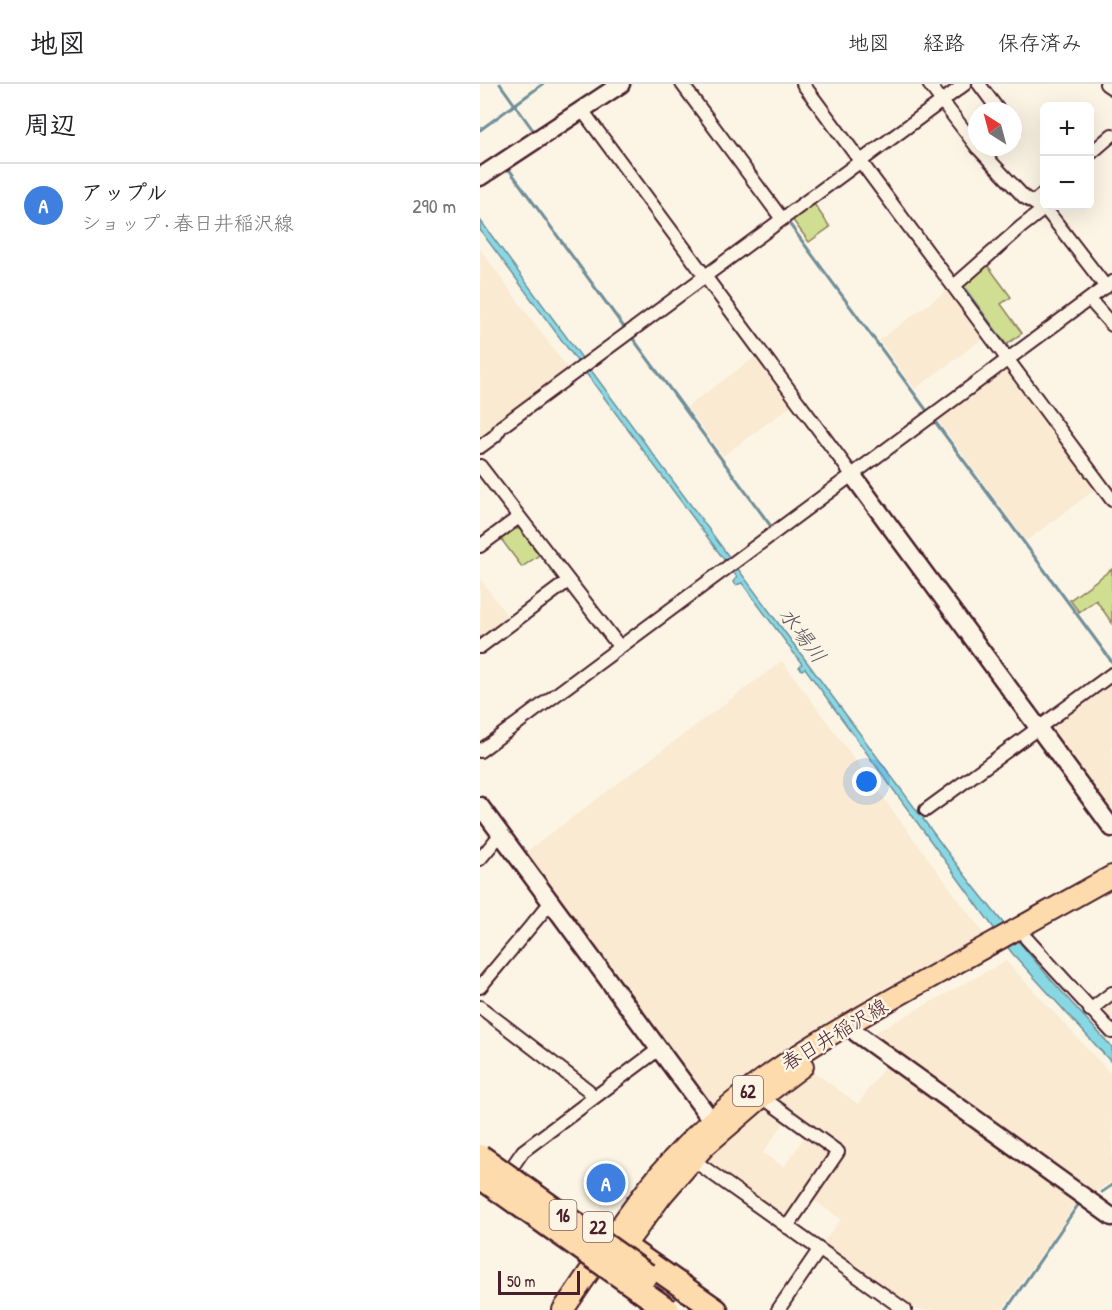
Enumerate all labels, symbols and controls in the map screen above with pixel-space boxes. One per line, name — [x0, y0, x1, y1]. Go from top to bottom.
text: 地図 — [30, 24, 86, 62]
text: 地図 — [848, 28, 890, 57]
text: 経路 — [923, 28, 965, 57]
text: 保存済み — [998, 28, 1082, 57]
north arrow — [968, 102, 1022, 156]
map controls — [1040, 102, 1094, 210]
button: + — [1040, 102, 1094, 156]
text: 周辺 — [24, 107, 76, 142]
button: − — [1040, 156, 1094, 210]
text: アップル — [81, 177, 168, 207]
text: A — [39, 192, 48, 219]
text: 290 m — [412, 192, 456, 219]
text: ショップ · 春日井稲沢線 — [81, 209, 293, 236]
water label: 水場川 — [772, 601, 834, 669]
your location — [852, 767, 881, 796]
street label: 春日井稲沢線 — [776, 992, 892, 1076]
road number: 62 — [733, 1076, 763, 1106]
pin: A — [586, 1160, 626, 1206]
road number: 16 — [550, 1200, 577, 1230]
road number: 22 — [583, 1212, 613, 1242]
scale bar — [498, 1268, 580, 1296]
text: 50 m — [507, 1270, 536, 1292]

